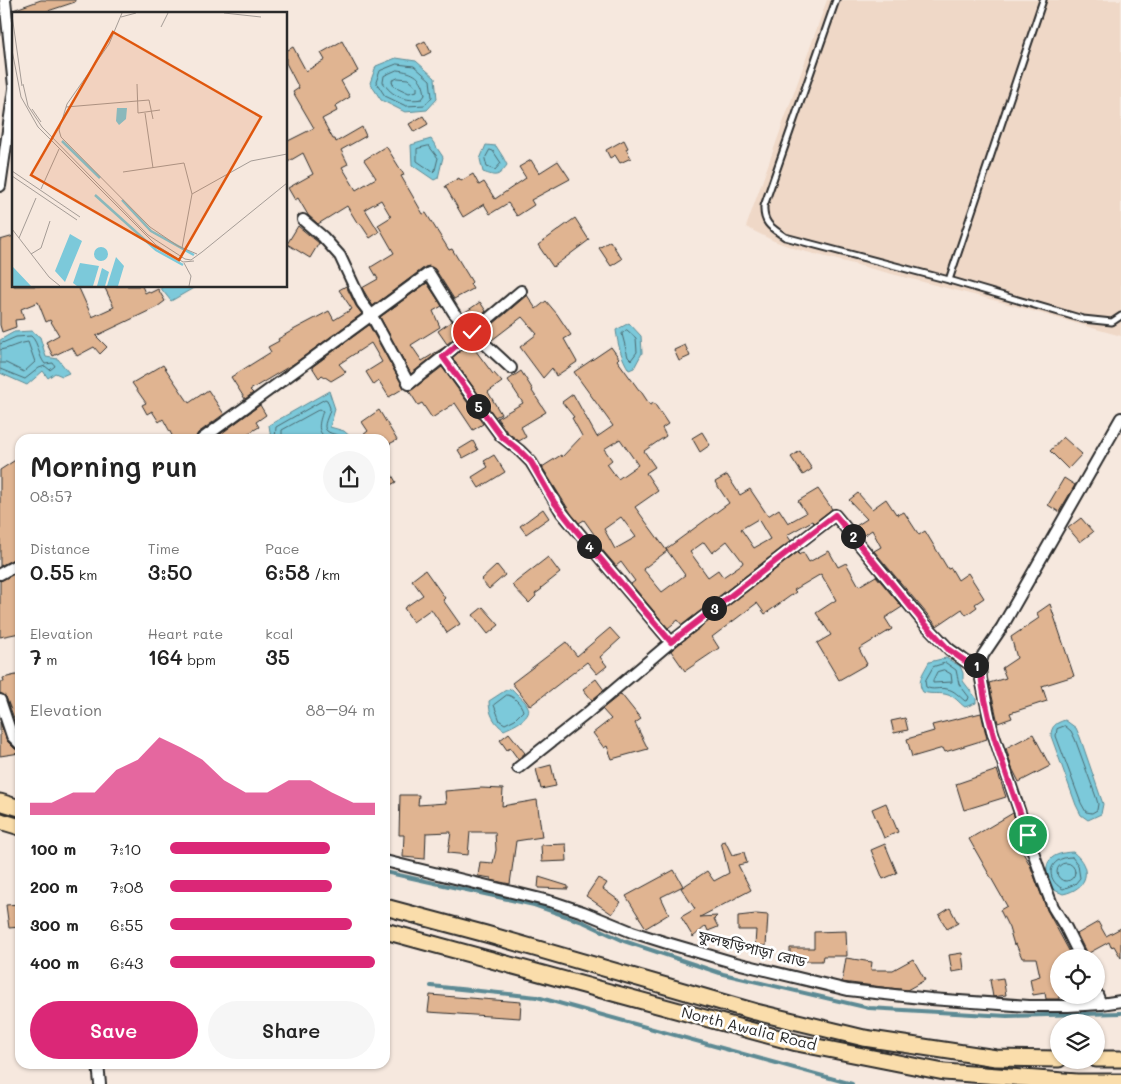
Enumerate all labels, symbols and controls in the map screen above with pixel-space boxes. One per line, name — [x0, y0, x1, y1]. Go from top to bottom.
inset map — [12, 12, 288, 288]
pin — [451, 311, 493, 353]
icon: check — [458, 318, 486, 346]
pin: 5 — [466, 394, 490, 418]
text: 5 — [474, 397, 483, 416]
text: Morning run — [30, 448, 197, 484]
button: share — [323, 451, 375, 503]
text: 08:57 — [30, 485, 73, 506]
pin: 2 — [840, 524, 866, 548]
text: 2 — [850, 527, 857, 546]
pin: 4 — [576, 534, 602, 558]
text: 4 — [585, 537, 594, 556]
text: Distance — [30, 539, 90, 558]
text: Time — [148, 539, 180, 558]
text: Pace — [265, 539, 300, 558]
text: 0.55 — [30, 558, 74, 585]
text: 3:50 — [148, 558, 192, 585]
text: 6:58 — [265, 558, 310, 585]
text: km — [74, 565, 97, 584]
text: /km — [310, 565, 340, 584]
pin: 3 — [702, 596, 726, 620]
text: 3 — [710, 599, 719, 618]
text: Elevation — [30, 624, 93, 643]
text: Heart rate — [148, 624, 223, 643]
text: kcal — [265, 624, 293, 643]
text: 7 — [30, 643, 42, 670]
text: 164 — [148, 643, 183, 670]
text: 35 — [265, 643, 290, 670]
text: m — [42, 650, 57, 669]
text: bpm — [183, 650, 216, 669]
pin: 1 — [964, 652, 988, 678]
text: 1 — [973, 656, 980, 675]
text: Elevation — [30, 699, 102, 720]
text: 88–94 m — [306, 699, 375, 720]
pin — [1007, 814, 1049, 856]
icon: arrive — [1014, 821, 1042, 849]
text: 100 m — [30, 838, 76, 859]
text: 7:10 — [110, 838, 141, 859]
text: 200 m — [30, 876, 78, 897]
text: 7:08 — [110, 876, 143, 897]
text: 300 m — [30, 914, 79, 935]
text: 6:55 — [110, 914, 143, 935]
street label: ফুলছড়িপাড়া রোড — [695, 925, 809, 971]
map controls — [1050, 949, 1105, 1069]
button: locate — [1050, 949, 1105, 1004]
text: 400 m — [30, 952, 79, 973]
text: 6:43 — [110, 952, 143, 973]
button: Save — [30, 1001, 198, 1059]
button: Share — [208, 1001, 375, 1059]
street label: North Awalia Road — [680, 1002, 819, 1054]
button: layers — [1050, 1014, 1105, 1069]

